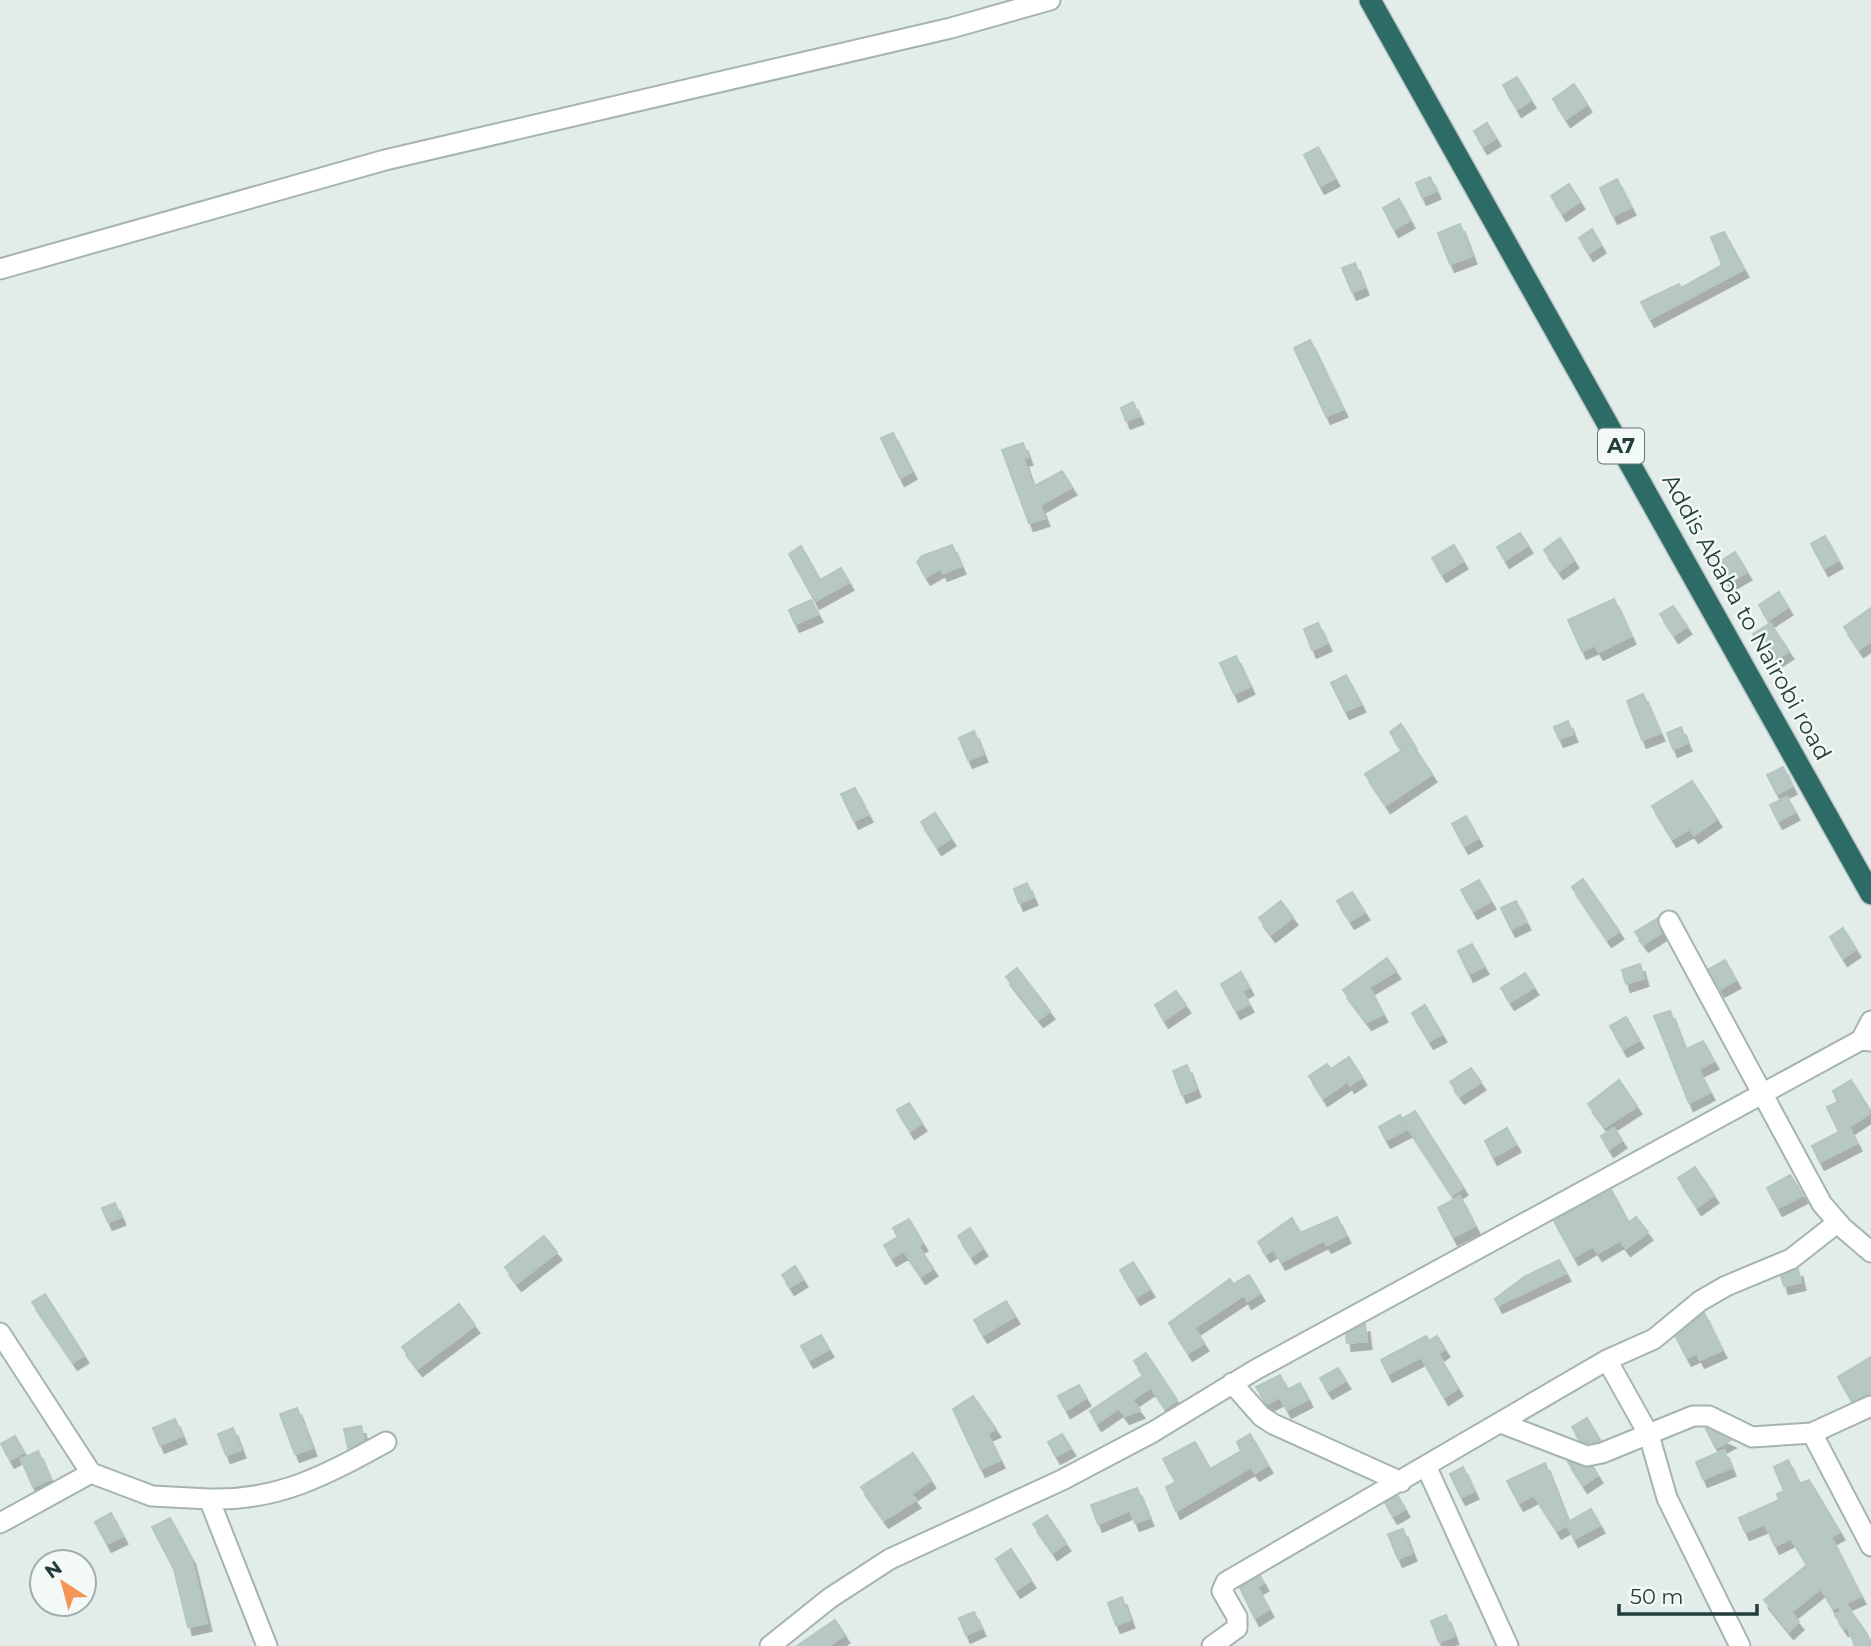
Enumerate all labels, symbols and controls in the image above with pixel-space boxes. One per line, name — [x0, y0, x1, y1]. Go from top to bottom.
road number: A7 — [1598, 428, 1644, 464]
street label: Addis Ababa to Nairobi road — [1656, 469, 1838, 765]
north arrow — [28, 1548, 98, 1618]
text: N — [40, 1556, 66, 1583]
scale bar — [1619, 1572, 1757, 1616]
text: 50 m — [1630, 1584, 1684, 1609]

